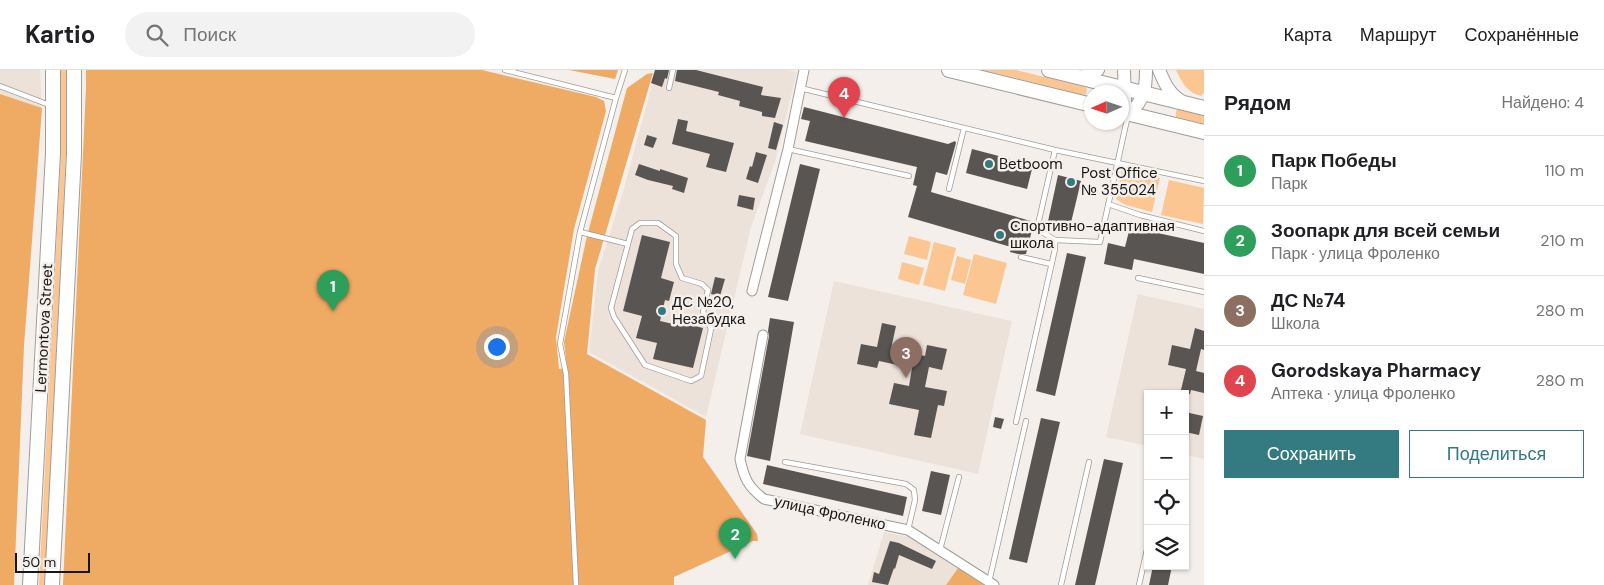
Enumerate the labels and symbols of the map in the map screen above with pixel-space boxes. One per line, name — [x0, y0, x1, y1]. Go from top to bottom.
pin: 4 — [828, 77, 860, 118]
north arrow — [1084, 85, 1129, 130]
place label: Betboom — [999, 154, 1063, 174]
marker: Betboom — [983, 158, 995, 170]
place label: Post Office № 355024 — [1081, 163, 1158, 200]
marker: Post Office № 355024 — [1065, 176, 1077, 188]
place label: Спортивно-адаптивная школа — [1010, 216, 1175, 253]
marker: Спортивно-адаптивная школа — [994, 229, 1006, 241]
street label: Lermontova Street — [31, 263, 57, 393]
pin: 1 — [317, 270, 349, 311]
place label: ДС №20, Незабудка — [672, 292, 746, 329]
marker: ДС №20, Незабудка — [656, 305, 668, 317]
your location — [484, 334, 510, 360]
pin: 3 — [890, 337, 922, 378]
street label: улица Фроленко — [772, 491, 888, 535]
pin: 2 — [719, 518, 751, 559]
scale bar — [15, 550, 90, 573]

